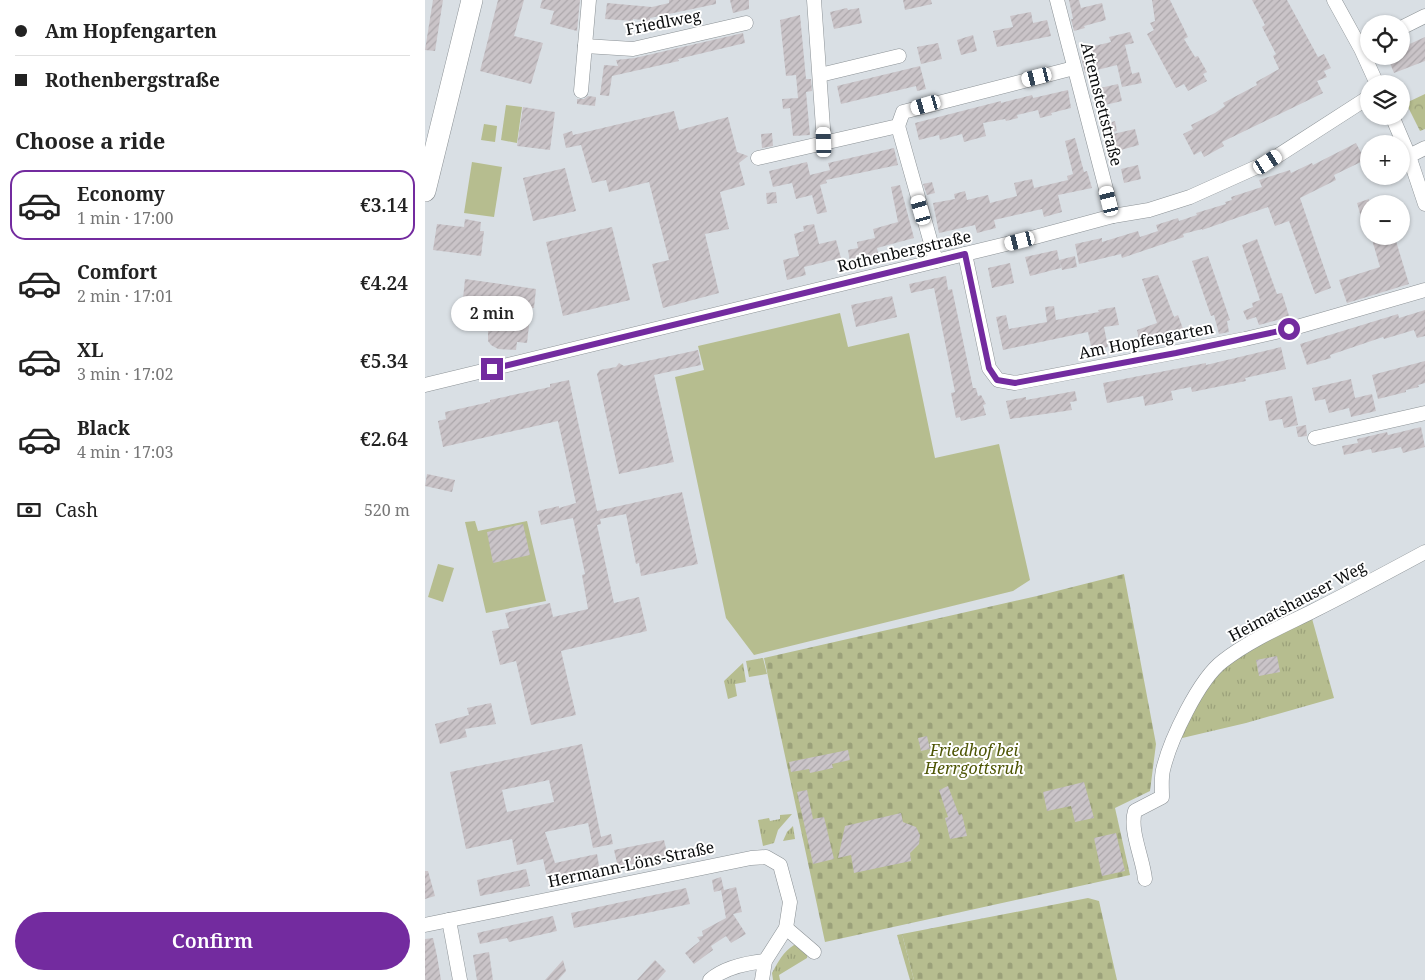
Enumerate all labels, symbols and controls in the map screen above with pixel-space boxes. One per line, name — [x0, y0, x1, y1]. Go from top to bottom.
street label: Friedlweg — [623, 4, 703, 40]
map controls — [1360, 15, 1410, 245]
button: locate — [1360, 15, 1410, 65]
text: Am Hopfengarten — [45, 18, 217, 44]
street label: Attemstettstraße — [1076, 40, 1128, 168]
car — [1020, 66, 1053, 88]
text: Rothenbergstraße — [45, 67, 220, 93]
button: layers — [1360, 75, 1410, 125]
car — [909, 94, 942, 116]
text: Choose a ride — [15, 125, 165, 155]
car — [815, 127, 832, 157]
button: + — [1360, 135, 1410, 185]
car — [1251, 148, 1284, 176]
text: Economy — [77, 181, 165, 207]
icon: car — [17, 183, 62, 228]
car — [1098, 185, 1119, 217]
text: €3.14 — [360, 192, 408, 218]
car — [909, 194, 932, 226]
button: − — [1360, 195, 1410, 245]
text: 1 min · 17:00 — [77, 207, 173, 229]
street label: Rothenbergstraße — [835, 225, 973, 277]
car — [1003, 230, 1036, 252]
text: Comfort — [77, 259, 157, 285]
icon: car — [17, 261, 62, 306]
text: €4.24 — [360, 270, 408, 296]
text: 2 min · 17:01 — [77, 285, 173, 307]
callout: 2 min — [451, 296, 533, 332]
text: 2 min — [470, 302, 514, 324]
street label: Am Hopfengarten — [1077, 316, 1215, 364]
route start — [1278, 318, 1300, 340]
text: XL — [77, 337, 103, 363]
icon: car — [17, 339, 62, 384]
text: €5.34 — [360, 348, 408, 374]
route end — [481, 358, 503, 380]
text: 3 min · 17:02 — [77, 363, 173, 385]
text: Black — [77, 415, 130, 441]
icon: car — [17, 417, 62, 462]
text: €2.64 — [360, 426, 408, 452]
text: 4 min · 17:03 — [77, 441, 173, 463]
icon: cash — [15, 496, 43, 524]
text: Cash — [55, 497, 98, 523]
text: 520 m — [364, 499, 410, 521]
street label: Heimatshauser Weg — [1224, 555, 1370, 647]
park label: Friedhof bei Herrgottsruh — [923, 739, 1024, 779]
street label: Hermann-Löns-Straße — [546, 836, 716, 892]
button: Confirm — [15, 912, 410, 970]

